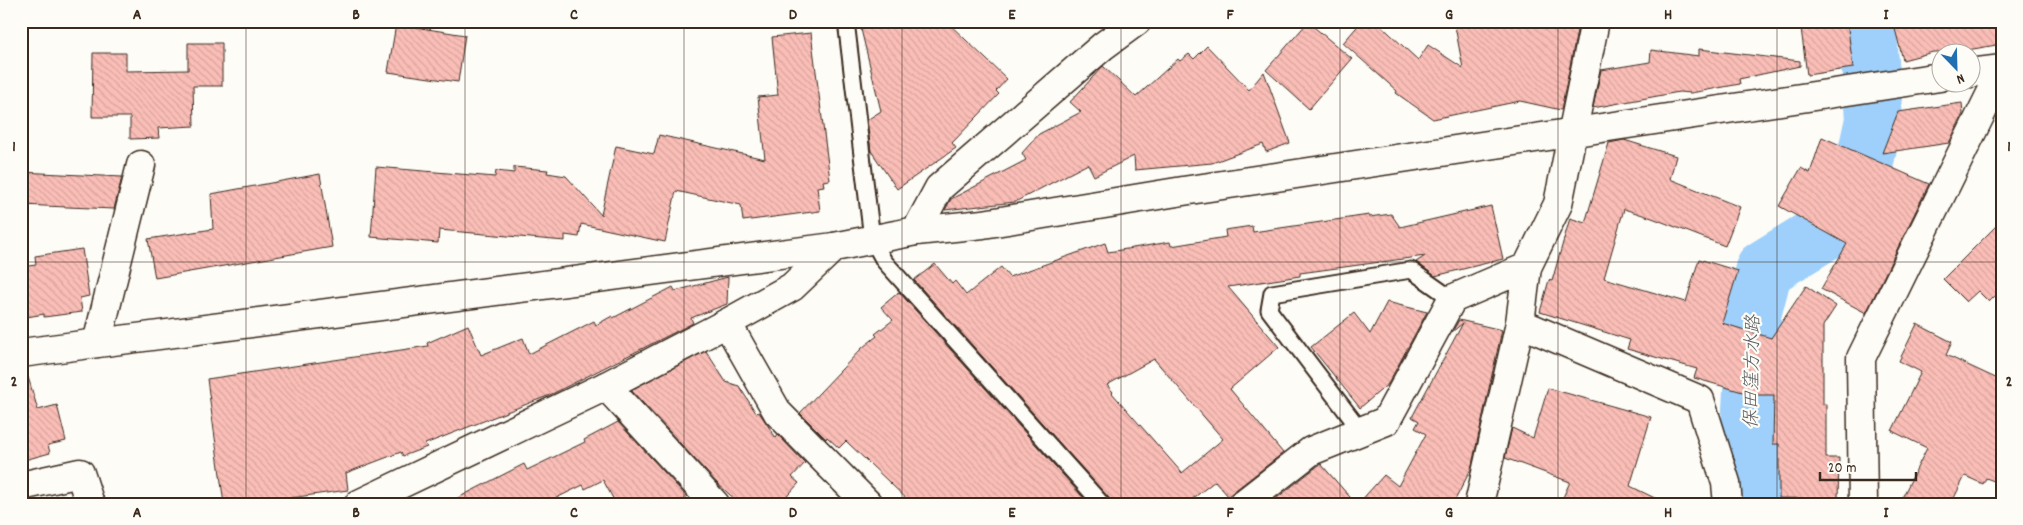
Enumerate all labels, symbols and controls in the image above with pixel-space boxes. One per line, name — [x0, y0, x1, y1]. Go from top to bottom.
text: A — [133, 4, 142, 27]
text: B — [352, 4, 360, 27]
text: C — [570, 4, 578, 27]
text: D — [789, 4, 798, 27]
text: E — [1008, 4, 1016, 27]
text: F — [1226, 4, 1234, 27]
text: G — [1445, 4, 1453, 27]
text: H — [1664, 4, 1672, 27]
text: I — [1884, 4, 1890, 27]
north arrow — [1930, 42, 1980, 92]
text: N — [1953, 68, 1967, 89]
text: 1 — [12, 136, 16, 159]
text: 1 — [2007, 136, 2011, 159]
water label: 保田窪方水路 — [1740, 314, 1769, 429]
text: 2 — [11, 371, 18, 394]
text: 2 — [2006, 371, 2013, 394]
scale bar — [1820, 450, 1917, 482]
text: 20 m — [1828, 458, 1856, 480]
text: A — [133, 502, 142, 525]
text: B — [352, 502, 360, 525]
text: C — [570, 502, 578, 525]
text: D — [789, 502, 798, 525]
text: E — [1008, 502, 1016, 525]
text: F — [1226, 502, 1234, 525]
text: G — [1445, 502, 1453, 525]
text: H — [1664, 502, 1672, 525]
text: I — [1884, 502, 1890, 525]

